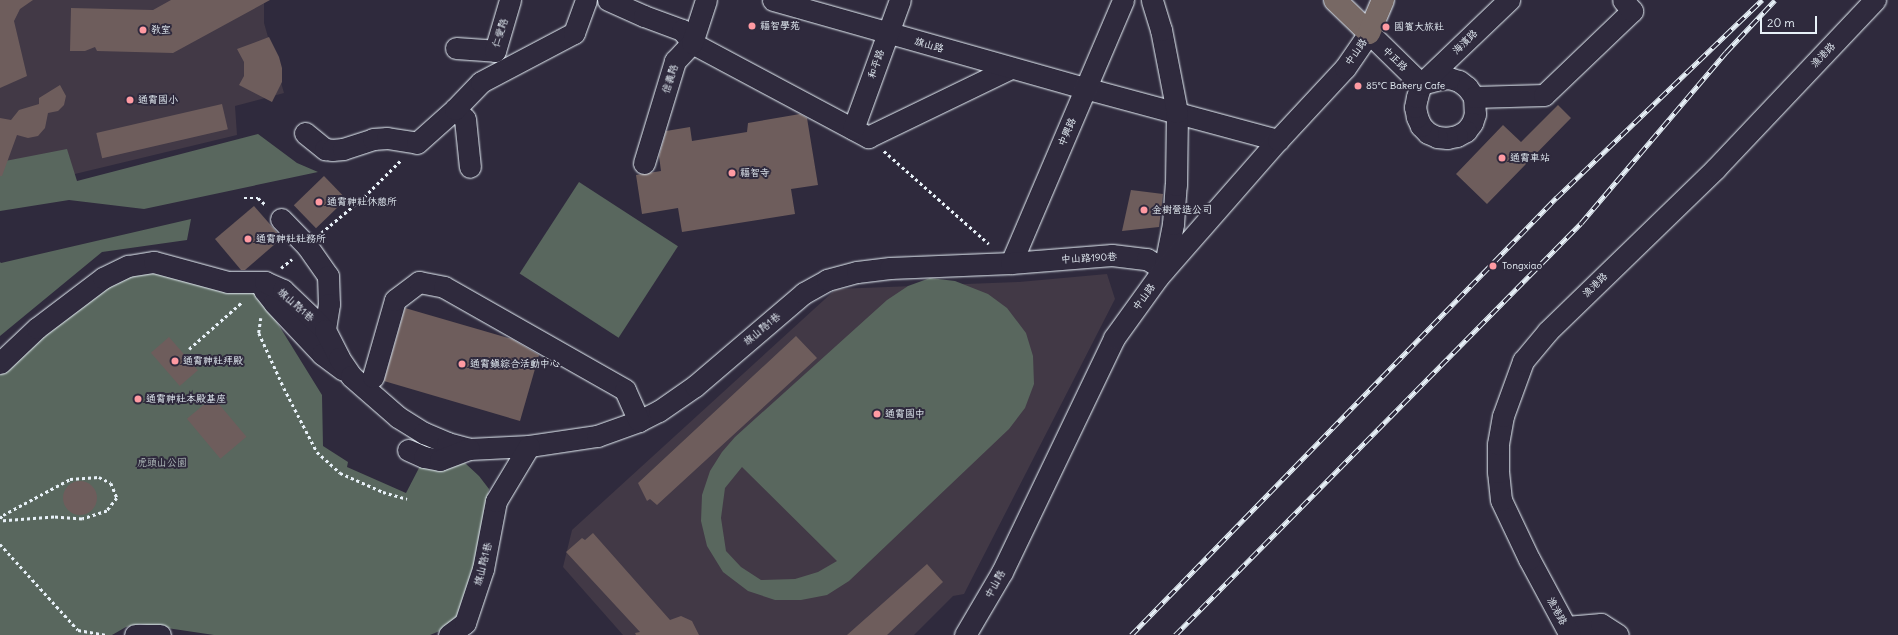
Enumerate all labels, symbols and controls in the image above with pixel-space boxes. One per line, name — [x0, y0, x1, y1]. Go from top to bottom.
scale bar — [1762, 8, 1819, 34]
text: 20 m — [1767, 15, 1795, 30]
street label: 仁愛路 — [490, 17, 510, 49]
place label: 福智學苑 — [760, 20, 800, 32]
marker: 福智學苑 — [747, 21, 757, 31]
place label: 國賓大旅社 — [1394, 21, 1444, 33]
marker: 國賓大旅社 — [1381, 22, 1391, 32]
place label: 教室 — [151, 24, 171, 36]
marker: 教室 — [138, 25, 148, 35]
street label: 海濱路 — [1450, 27, 1480, 57]
street label: 旗山路 — [913, 35, 945, 55]
street label: 中山路 — [1342, 36, 1370, 68]
street label: 漁港路 — [1808, 40, 1838, 70]
street label: 中正路 — [1380, 44, 1410, 74]
street label: 和平路 — [865, 48, 887, 80]
street label: 信義路 — [660, 63, 680, 95]
place label: 85°C Bakery Cafe — [1366, 80, 1445, 92]
marker: 85°C Bakery Cafe — [1353, 81, 1363, 91]
place label: 通霄國小 — [138, 94, 178, 106]
marker: 通霄國小 — [125, 95, 135, 105]
street label: 中興路 — [1056, 116, 1078, 148]
place label: 通霄車站 — [1510, 152, 1550, 164]
marker: 通霄車站 — [1497, 153, 1507, 163]
place label: 福智寺 — [740, 167, 770, 179]
marker: 福智寺 — [727, 168, 737, 178]
place label: 通霄神社休憩所 — [327, 196, 397, 208]
marker: 通霄神社休憩所 — [314, 197, 324, 207]
place label: 金樹營造公司 — [1152, 204, 1212, 216]
marker: 金樹營造公司 — [1139, 205, 1149, 215]
place label: 通霄神社社務所 — [256, 233, 326, 245]
marker: 通霄神社社務所 — [243, 234, 253, 244]
street label: 中山路190巷 — [1061, 251, 1117, 265]
marker: Tongxiao — [1487, 260, 1499, 272]
place label: Tongxiao — [1502, 260, 1542, 272]
street label: 漁港路 — [1580, 270, 1610, 300]
street label: 中山路 — [1130, 281, 1158, 313]
street label: 旗山路1巷 — [275, 286, 317, 324]
street label: 旗山路1巷 — [741, 310, 783, 348]
place label: 通霄神社拜殿 — [183, 355, 243, 367]
marker: 通霄神社拜殿 — [170, 356, 180, 366]
place label: 通霄鎮綜合活動中心 — [470, 358, 560, 370]
marker: 通霄鎮綜合活動中心 — [457, 359, 467, 369]
place label: 通霄神社本殿基座 — [146, 393, 226, 405]
marker: 通霄神社本殿基座 — [133, 394, 143, 404]
place label: 通霄國中 — [885, 408, 925, 420]
marker: 通霄國中 — [872, 409, 882, 419]
park label: 虎頭山公園 — [137, 457, 187, 469]
street label: 旗山路1巷 — [472, 541, 494, 587]
street label: 中山路 — [982, 568, 1008, 600]
street label: 漁港路 — [1544, 595, 1570, 627]

